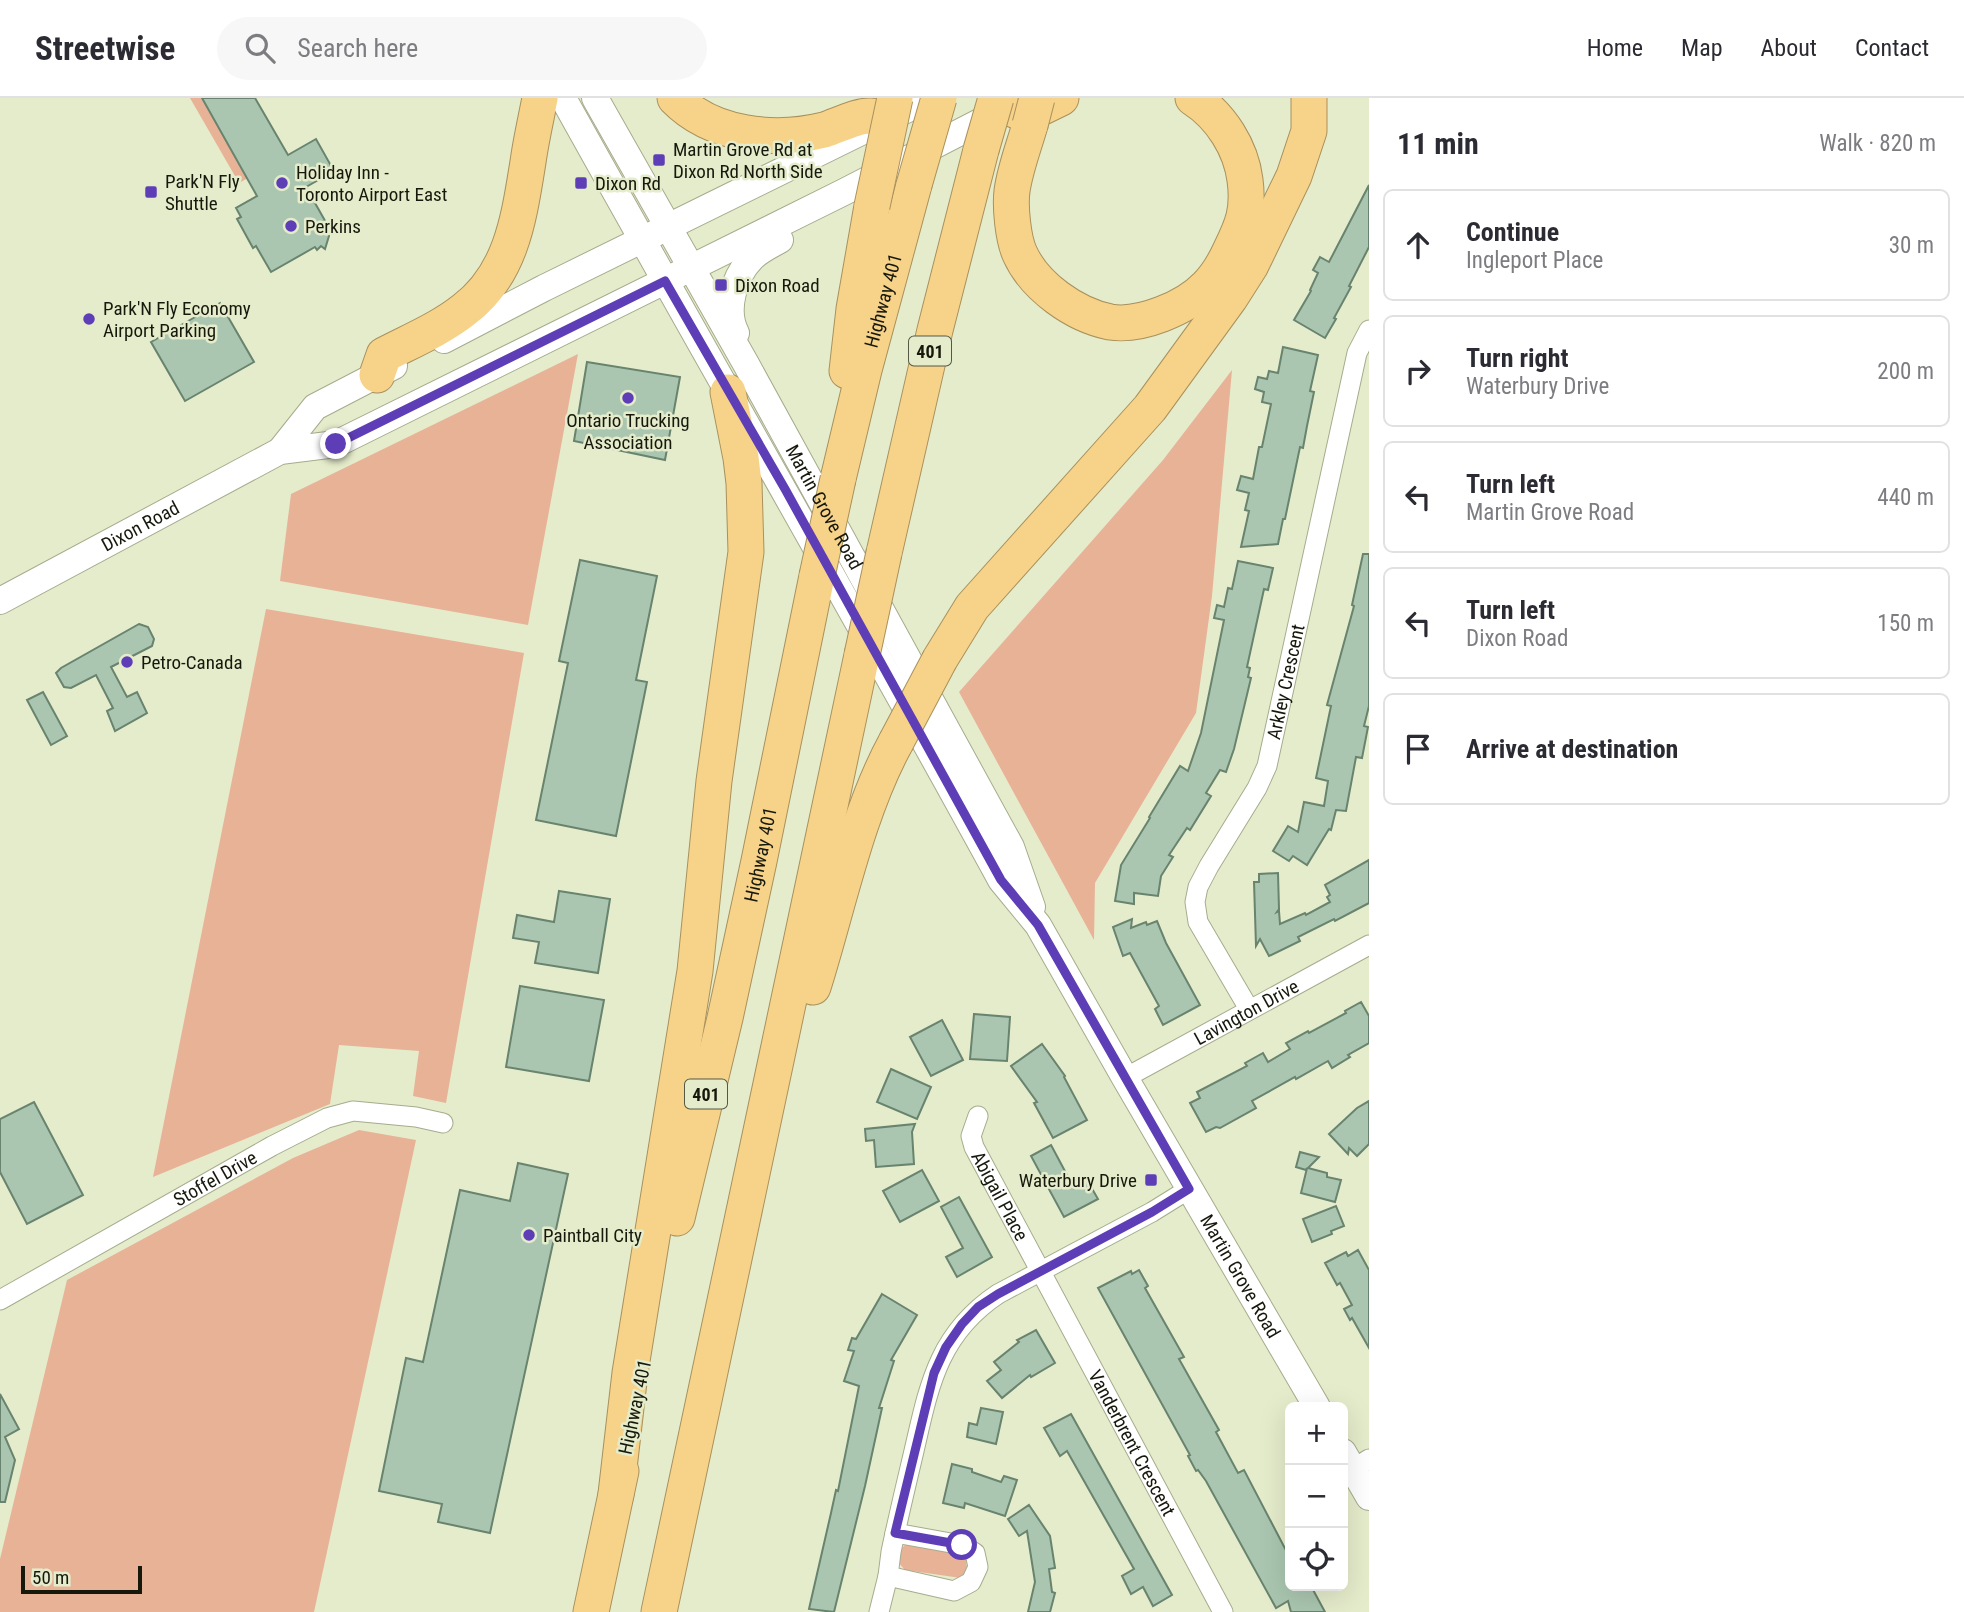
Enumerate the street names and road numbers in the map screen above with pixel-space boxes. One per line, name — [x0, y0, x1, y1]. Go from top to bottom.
street label: Highway 401 — [859, 251, 906, 350]
road number: 401 — [909, 337, 951, 366]
street label: Martin Grove Road — [781, 441, 868, 574]
street label: Dixon Road — [97, 496, 183, 556]
street label: Arkley Crescent — [1262, 622, 1309, 742]
street label: Highway 401 — [739, 805, 781, 904]
street label: Lavington Drive — [1190, 974, 1303, 1050]
road number: 401 — [685, 1079, 727, 1108]
street label: Stoffel Drive — [169, 1146, 261, 1211]
street label: Abigail Place — [967, 1147, 1033, 1245]
street label: Martin Grove Road — [1196, 1210, 1286, 1342]
street label: Highway 401 — [614, 1357, 656, 1457]
street label: Vanderbrent Crescent — [1084, 1366, 1181, 1520]

